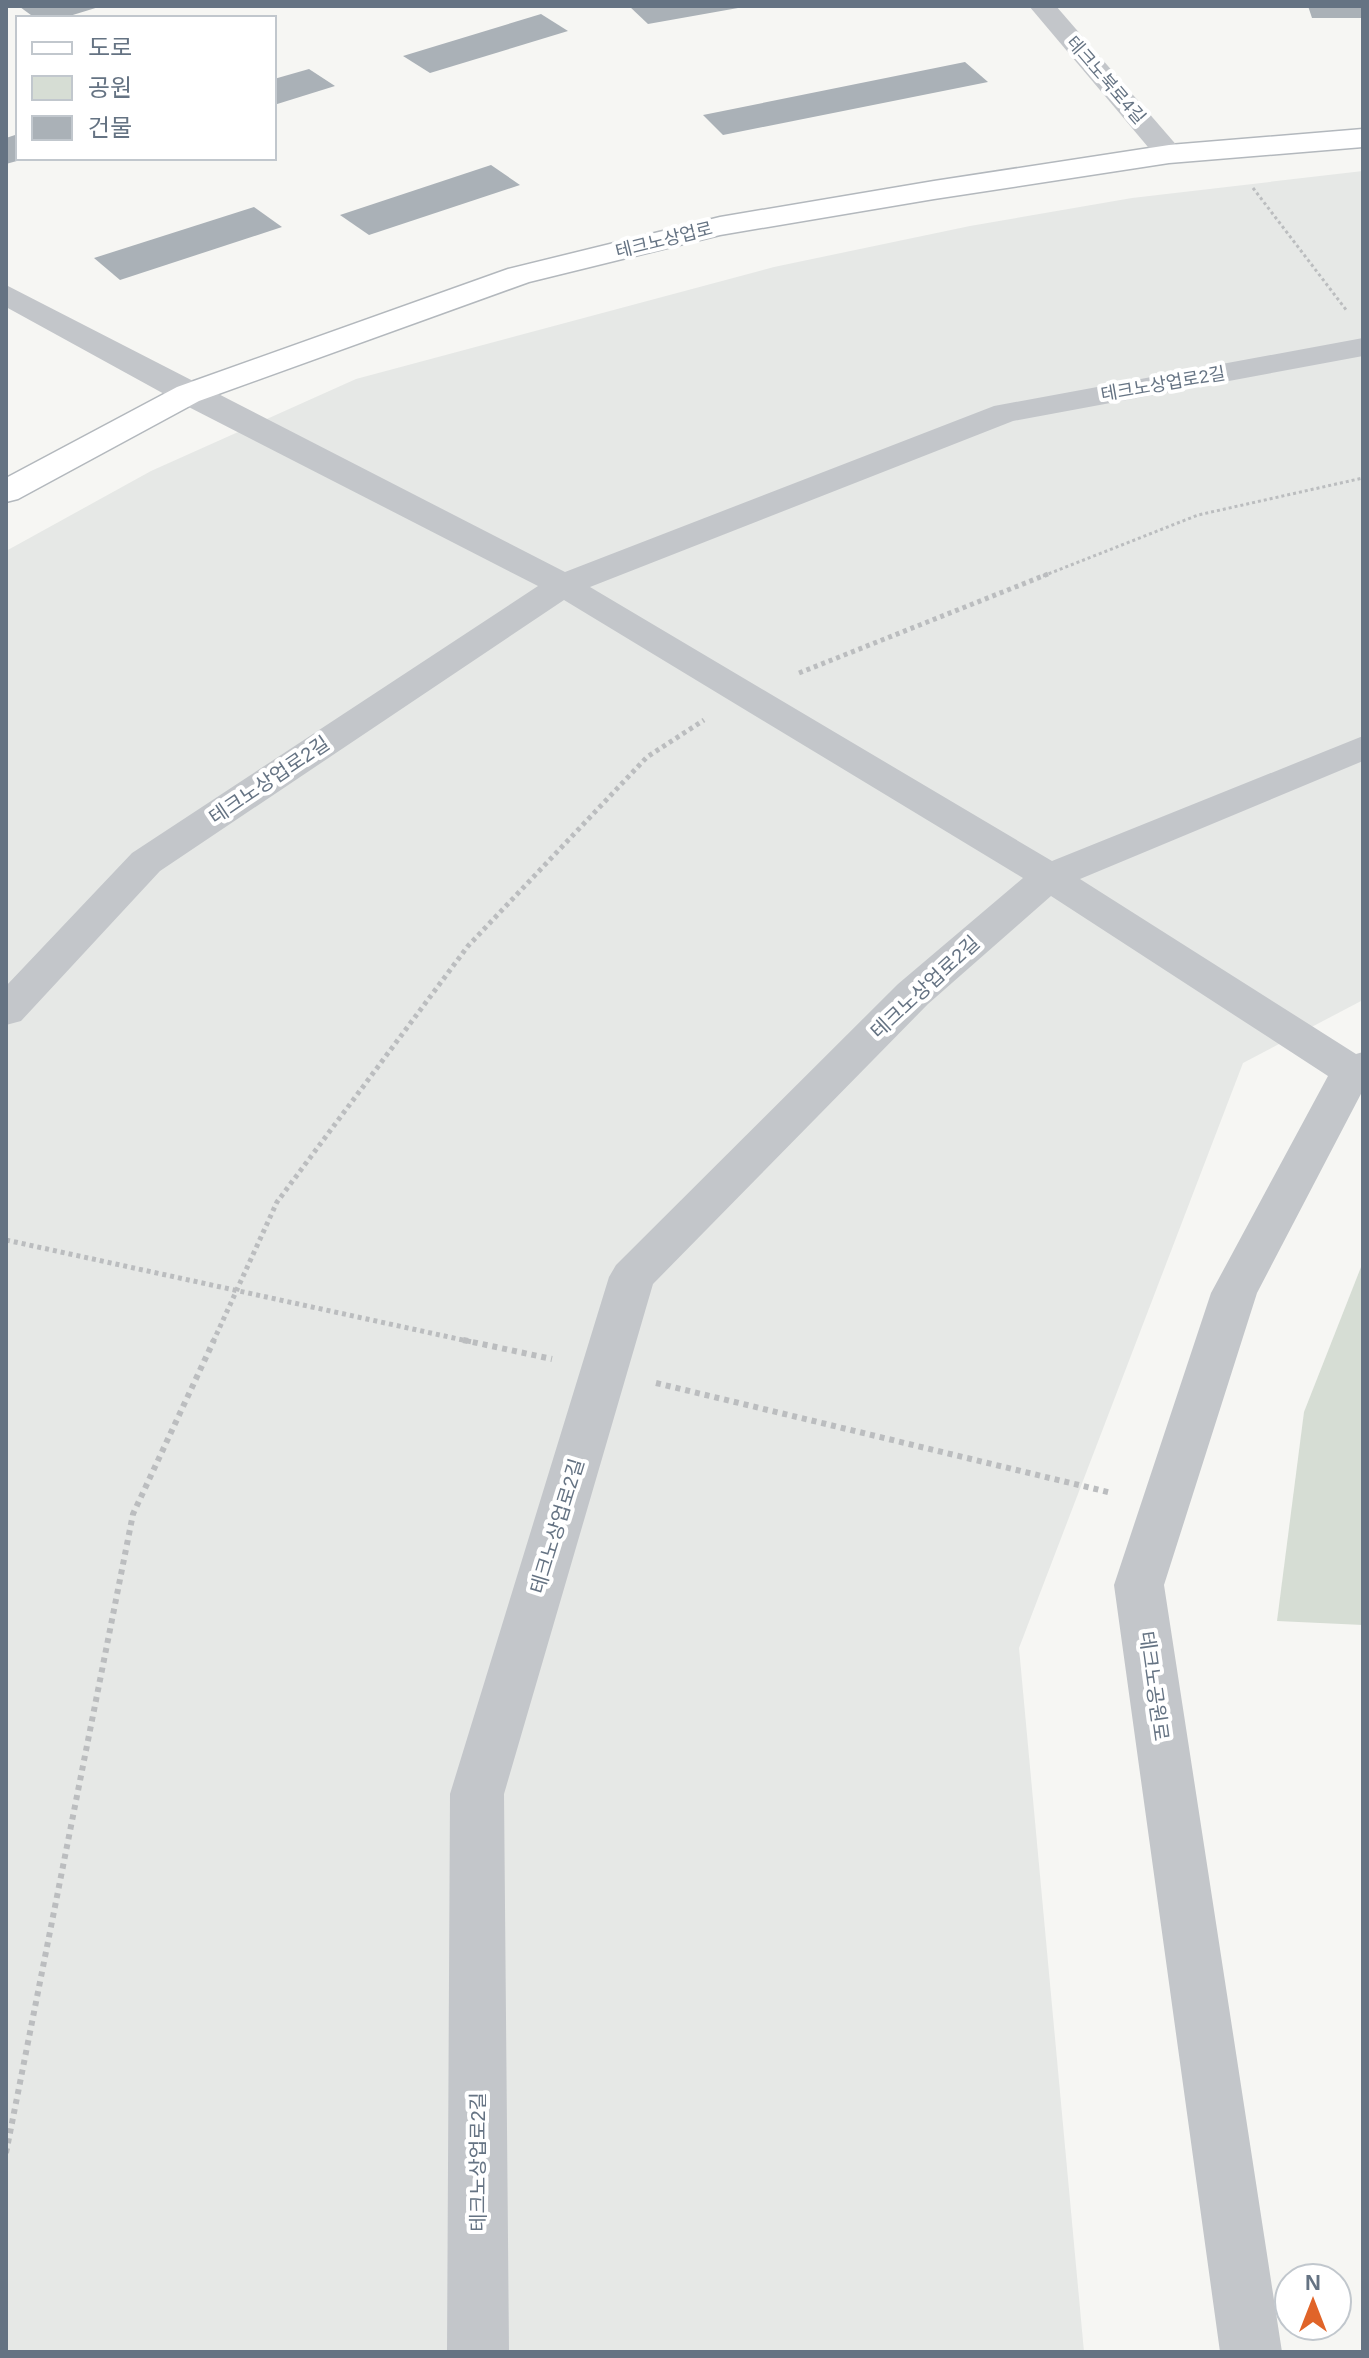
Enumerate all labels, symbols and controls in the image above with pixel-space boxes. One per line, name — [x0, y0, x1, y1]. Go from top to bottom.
legend — [16, 16, 276, 160]
street label: 테크노북로4길 — [1063, 32, 1149, 128]
text: 도로 — [88, 34, 132, 61]
text: 공원 — [88, 74, 132, 101]
text: 건물 — [88, 114, 132, 141]
street label: 테크노상업로 — [613, 218, 715, 262]
street label: 테크노상업로2길 — [1099, 363, 1227, 405]
street label: 테크노상업로2길 — [205, 732, 333, 828]
street label: 테크노상업로2길 — [866, 931, 984, 1043]
street label: 테크노상업로2길 — [526, 1456, 588, 1596]
street label: 테크노공원로 — [1135, 1630, 1173, 1742]
street label: 테크노상업로2길 — [467, 2092, 489, 2232]
north arrow — [1273, 2262, 1353, 2342]
text: N — [1305, 2270, 1321, 2295]

